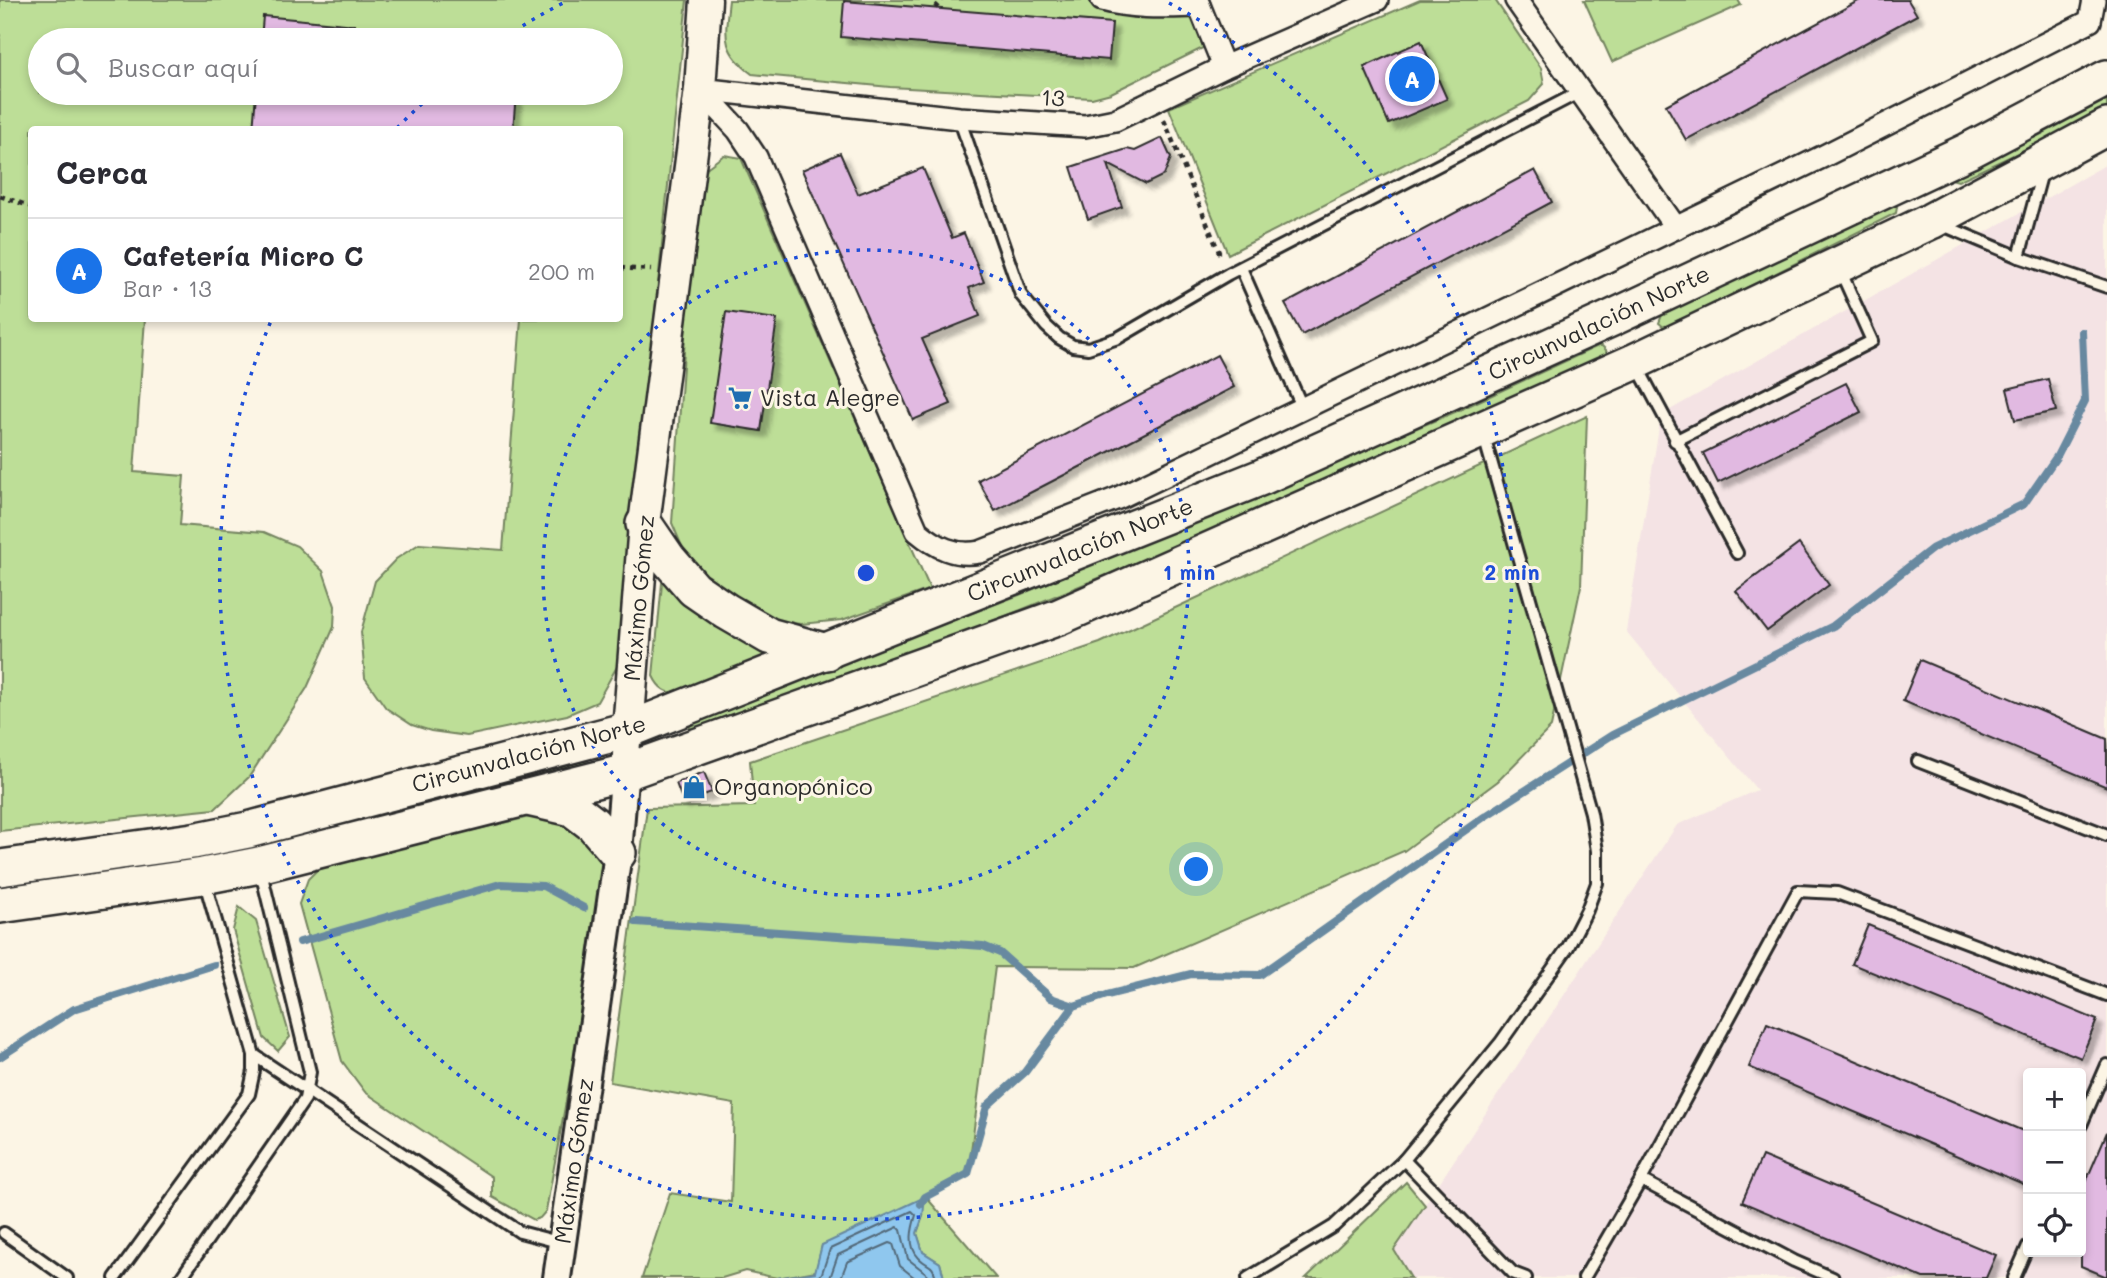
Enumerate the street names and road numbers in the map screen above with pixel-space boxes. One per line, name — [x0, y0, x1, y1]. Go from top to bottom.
street label: 13 — [1040, 81, 1066, 113]
street label: Circunvalación Norte — [1483, 258, 1714, 387]
street label: Circunvalación Norte — [962, 490, 1197, 608]
street label: Máximo Gómez — [616, 514, 660, 682]
street label: Circunvalación Norte — [408, 707, 649, 799]
street label: Máximo Gómez — [547, 1076, 599, 1246]

